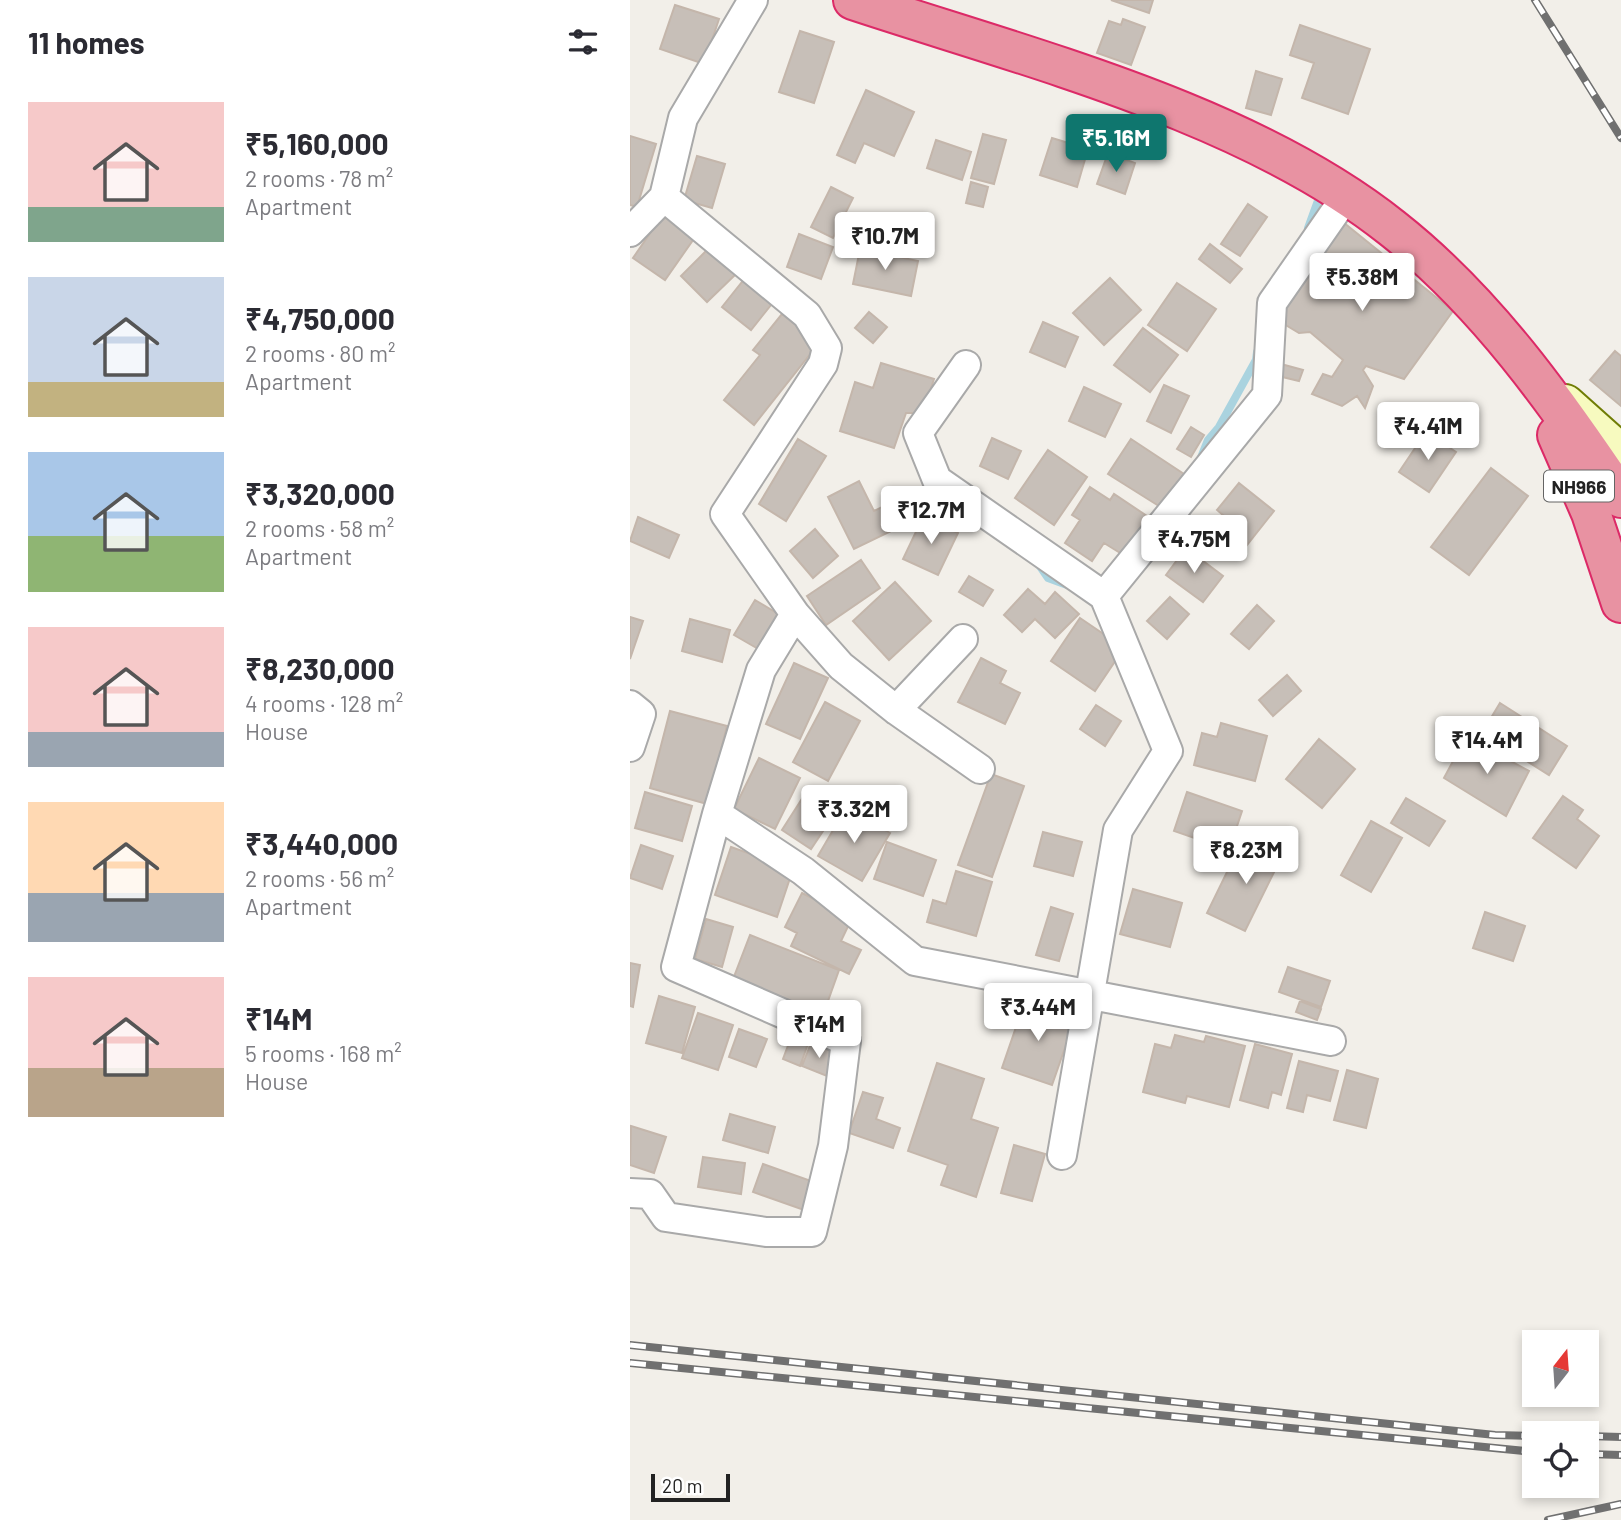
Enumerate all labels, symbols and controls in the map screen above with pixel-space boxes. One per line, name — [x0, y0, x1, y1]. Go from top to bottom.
icon: filters — [564, 23, 602, 61]
text: 11 homes — [28, 24, 145, 60]
pin: ₹5.16M — [1059, 114, 1173, 174]
text: ₹5.16M — [1082, 123, 1150, 151]
text: ₹5,160,000 — [245, 125, 389, 161]
icon: home — [84, 130, 168, 214]
text: 2 rooms · 78 m² — [245, 164, 393, 192]
text: Apartment — [245, 192, 352, 220]
pin: ₹10.7M — [828, 212, 942, 272]
text: ₹10.7M — [851, 221, 919, 249]
pin: ₹5.38M — [1305, 254, 1419, 313]
text: ₹5.38M — [1325, 262, 1399, 290]
text: ₹4,750,000 — [245, 300, 395, 336]
icon: home — [84, 305, 168, 389]
text: 2 rooms · 80 m² — [245, 339, 395, 367]
text: Apartment — [245, 367, 352, 395]
pin: ₹4.41M — [1371, 402, 1485, 462]
text: ₹4.41M — [1393, 411, 1463, 439]
road number: NH966 — [1544, 471, 1614, 502]
text: ₹3,320,000 — [245, 475, 395, 511]
icon: home — [84, 480, 168, 564]
pin: ₹12.7M — [874, 486, 988, 546]
text: ₹12.7M — [897, 495, 965, 523]
text: 2 rooms · 58 m² — [245, 514, 394, 542]
pin: ₹4.75M — [1137, 516, 1251, 575]
text: ₹4.75M — [1157, 524, 1231, 552]
text: Apartment — [245, 542, 352, 570]
text: ₹8,230,000 — [245, 650, 395, 686]
icon: home — [84, 655, 168, 739]
text: 4 rooms · 128 m² — [245, 689, 403, 717]
pin: ₹14.4M — [1430, 716, 1544, 776]
text: House — [245, 717, 308, 745]
text: ₹14.4M — [1451, 725, 1523, 753]
pin: ₹3.32M — [797, 786, 911, 845]
text: ₹3.32M — [817, 794, 891, 822]
text: ₹3,440,000 — [245, 825, 398, 861]
pin: ₹8.23M — [1189, 826, 1303, 886]
icon: home — [84, 830, 168, 914]
text: ₹8.23M — [1209, 835, 1283, 863]
text: 2 rooms · 56 m² — [245, 864, 394, 892]
text: Apartment — [245, 892, 352, 920]
pin: ₹3.44M — [981, 984, 1095, 1043]
text: ₹3.44M — [1000, 992, 1076, 1020]
text: ₹14M — [245, 1000, 312, 1036]
pin: ₹14M — [778, 1000, 860, 1060]
icon: home — [84, 1005, 168, 1089]
text: ₹14M — [793, 1009, 845, 1037]
text: 5 rooms · 168 m² — [245, 1039, 402, 1067]
text: House — [245, 1067, 308, 1095]
north arrow — [1522, 1330, 1600, 1407]
map controls — [1522, 1330, 1599, 1498]
button: locate — [1522, 1421, 1599, 1498]
scale bar — [651, 1471, 730, 1503]
text: 20 m — [662, 1474, 702, 1497]

